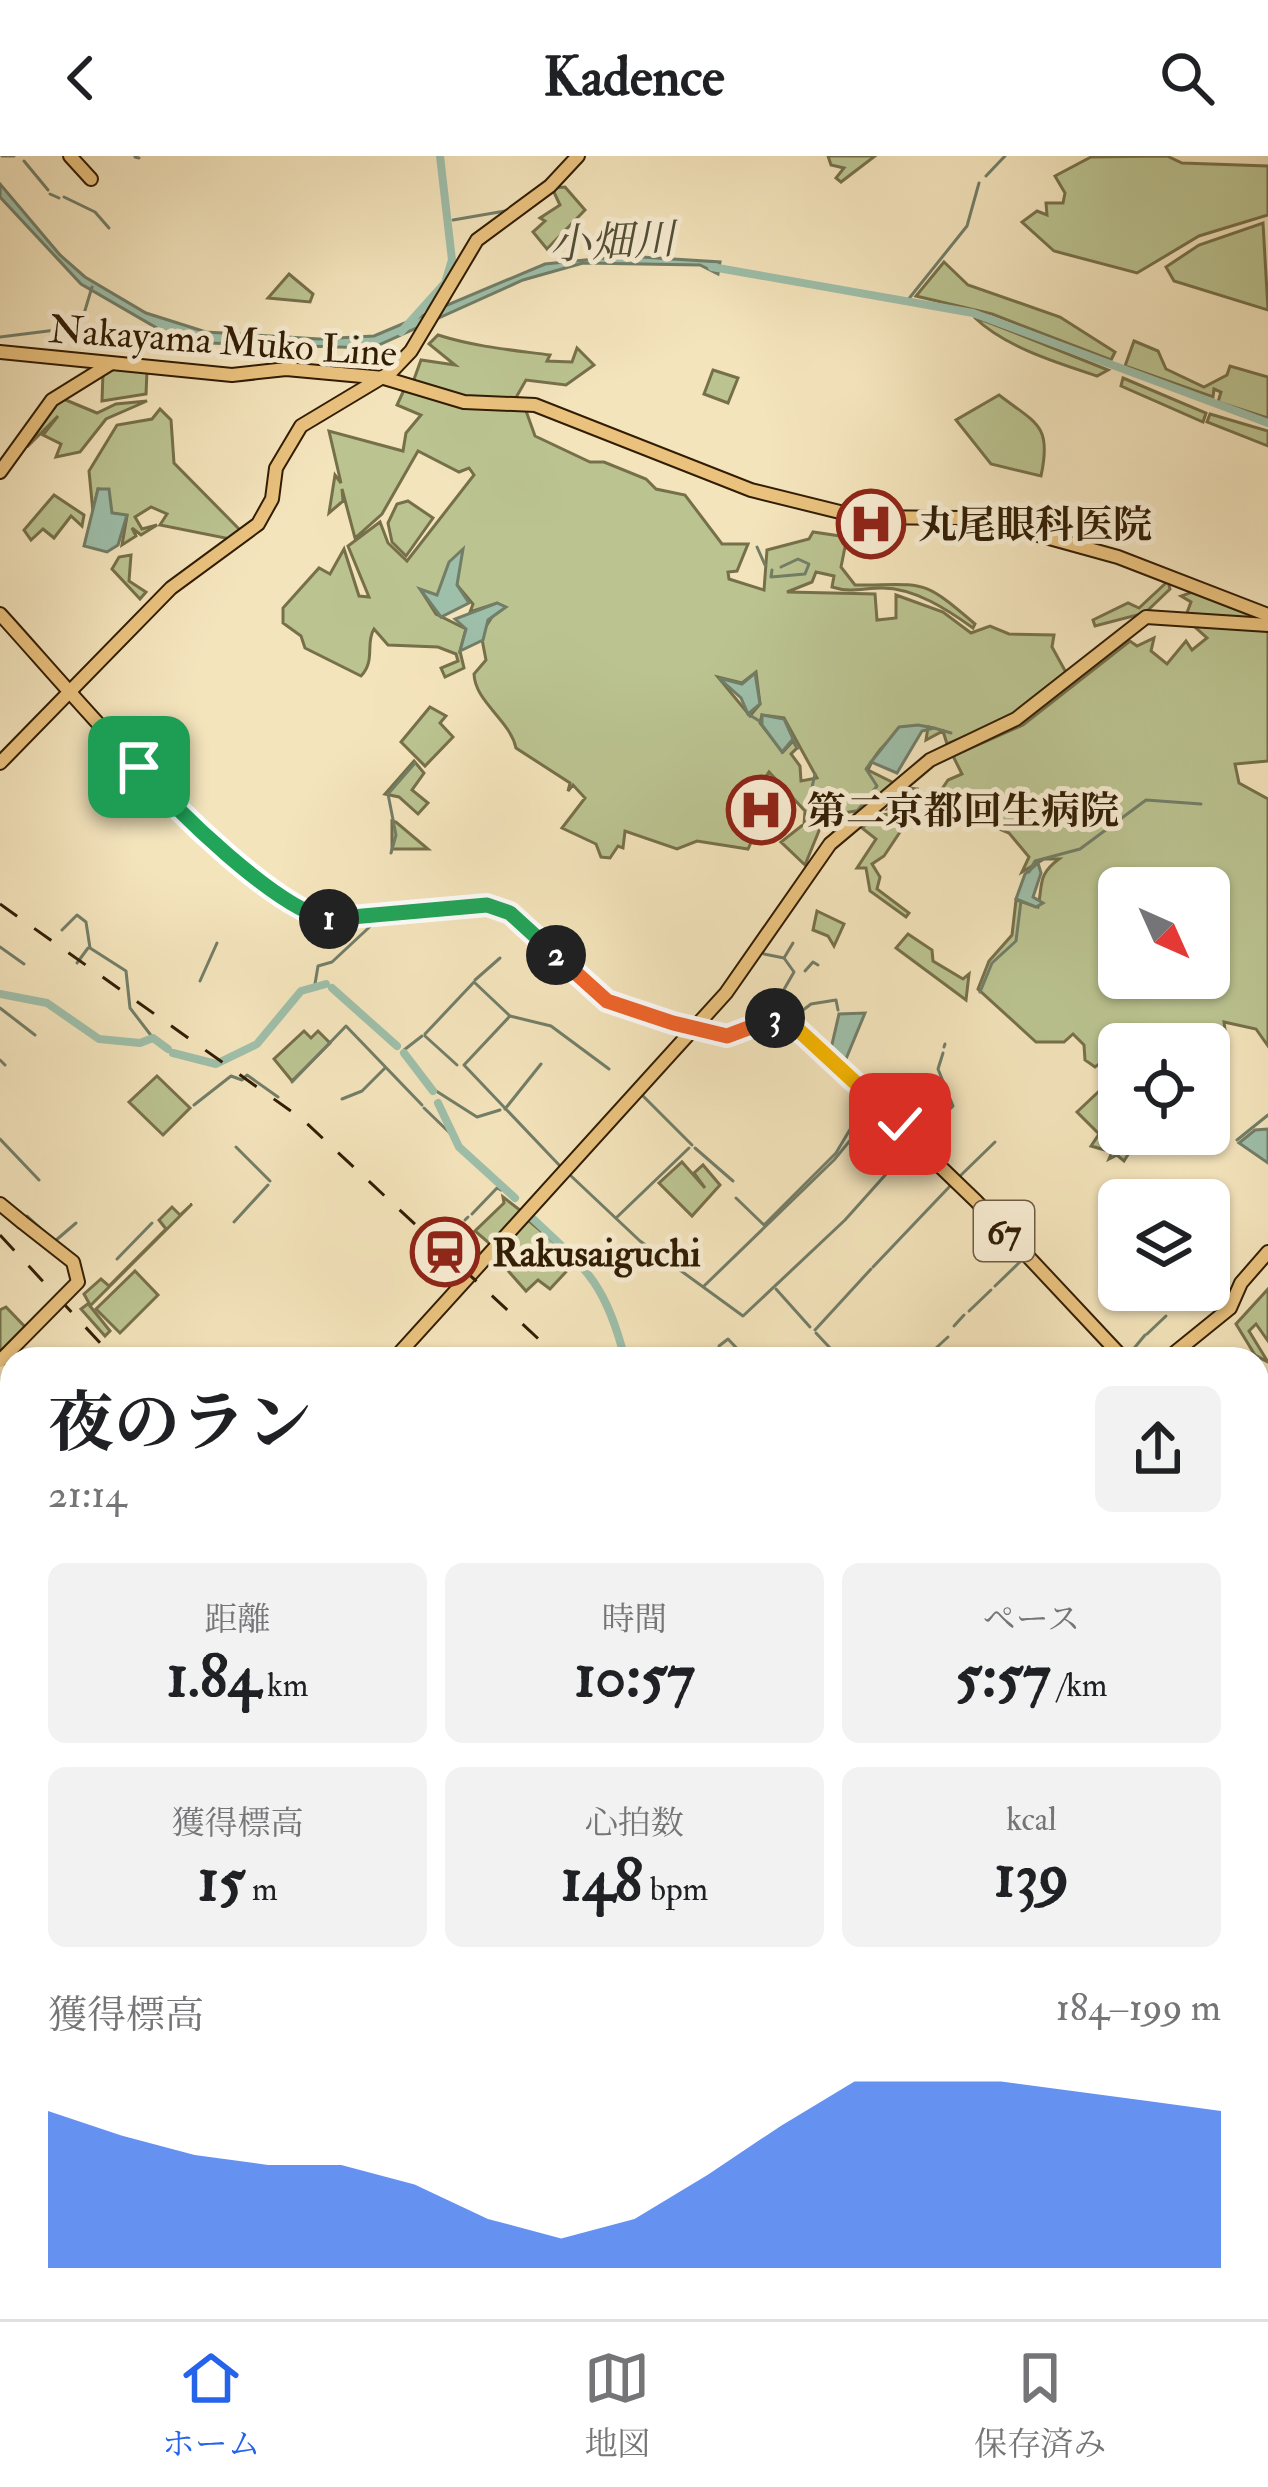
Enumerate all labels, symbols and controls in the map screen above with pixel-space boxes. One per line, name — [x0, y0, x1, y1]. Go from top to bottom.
text: Kadence — [543, 44, 725, 112]
icon: back — [48, 45, 114, 111]
icon: search — [1154, 45, 1220, 111]
water label: 小畑川 — [548, 214, 680, 272]
street label: Nakayama Muko Line — [47, 305, 399, 378]
hospital icon: 丸尾眼科医院 — [836, 489, 906, 559]
place label: 丸尾眼科医院 — [918, 501, 1152, 550]
pin — [88, 716, 190, 818]
icon: arrive — [106, 734, 172, 800]
hospital icon: 第二京都回生病院 — [726, 775, 796, 845]
place label: 第二京都回生病院 — [807, 787, 1119, 836]
north arrow — [1098, 867, 1230, 999]
map controls — [1098, 867, 1230, 1311]
pin: 1 — [299, 889, 359, 949]
text: 1 — [323, 898, 335, 939]
pin: 2 — [526, 925, 586, 985]
text: 2 — [548, 934, 564, 975]
pin: 3 — [745, 988, 805, 1048]
text: 3 — [769, 997, 781, 1038]
button: locate — [1098, 1023, 1230, 1155]
pin — [849, 1073, 951, 1175]
icon: check — [867, 1091, 933, 1157]
button: layers — [1098, 1179, 1230, 1311]
road number: 67 — [974, 1201, 1034, 1261]
station icon: Rakusaiguchi — [410, 1217, 480, 1287]
place label: Rakusaiguchi — [492, 1229, 701, 1278]
text: 夜のラン — [48, 1383, 312, 1466]
button: share — [1095, 1386, 1221, 1512]
text: 21:14 — [48, 1470, 126, 1519]
text: 距離 — [205, 1599, 271, 1640]
text: 時間 — [602, 1599, 668, 1640]
text: ペース — [983, 1599, 1080, 1640]
text: 1.84 — [167, 1640, 260, 1715]
text: 10:57 — [574, 1640, 695, 1715]
text: 5:57 — [956, 1640, 1051, 1715]
text: km — [260, 1665, 308, 1706]
text: /km — [1051, 1665, 1107, 1706]
text: kcal — [1006, 1799, 1057, 1840]
text: 獲得標高 — [172, 1803, 304, 1844]
text: 心拍数 — [585, 1803, 684, 1844]
text: 139 — [994, 1840, 1069, 1915]
text: 15 — [197, 1844, 245, 1919]
text: 148 — [561, 1844, 643, 1919]
text: m — [245, 1869, 278, 1910]
text: bpm — [643, 1869, 708, 1910]
text: 184–199 m — [1056, 1983, 1221, 2032]
text: 獲得標高 — [48, 1991, 204, 2040]
tab: ホーム — [162, 2345, 261, 2465]
tab: 地図 — [584, 2345, 650, 2465]
tab: 保存済み — [974, 2345, 1106, 2465]

